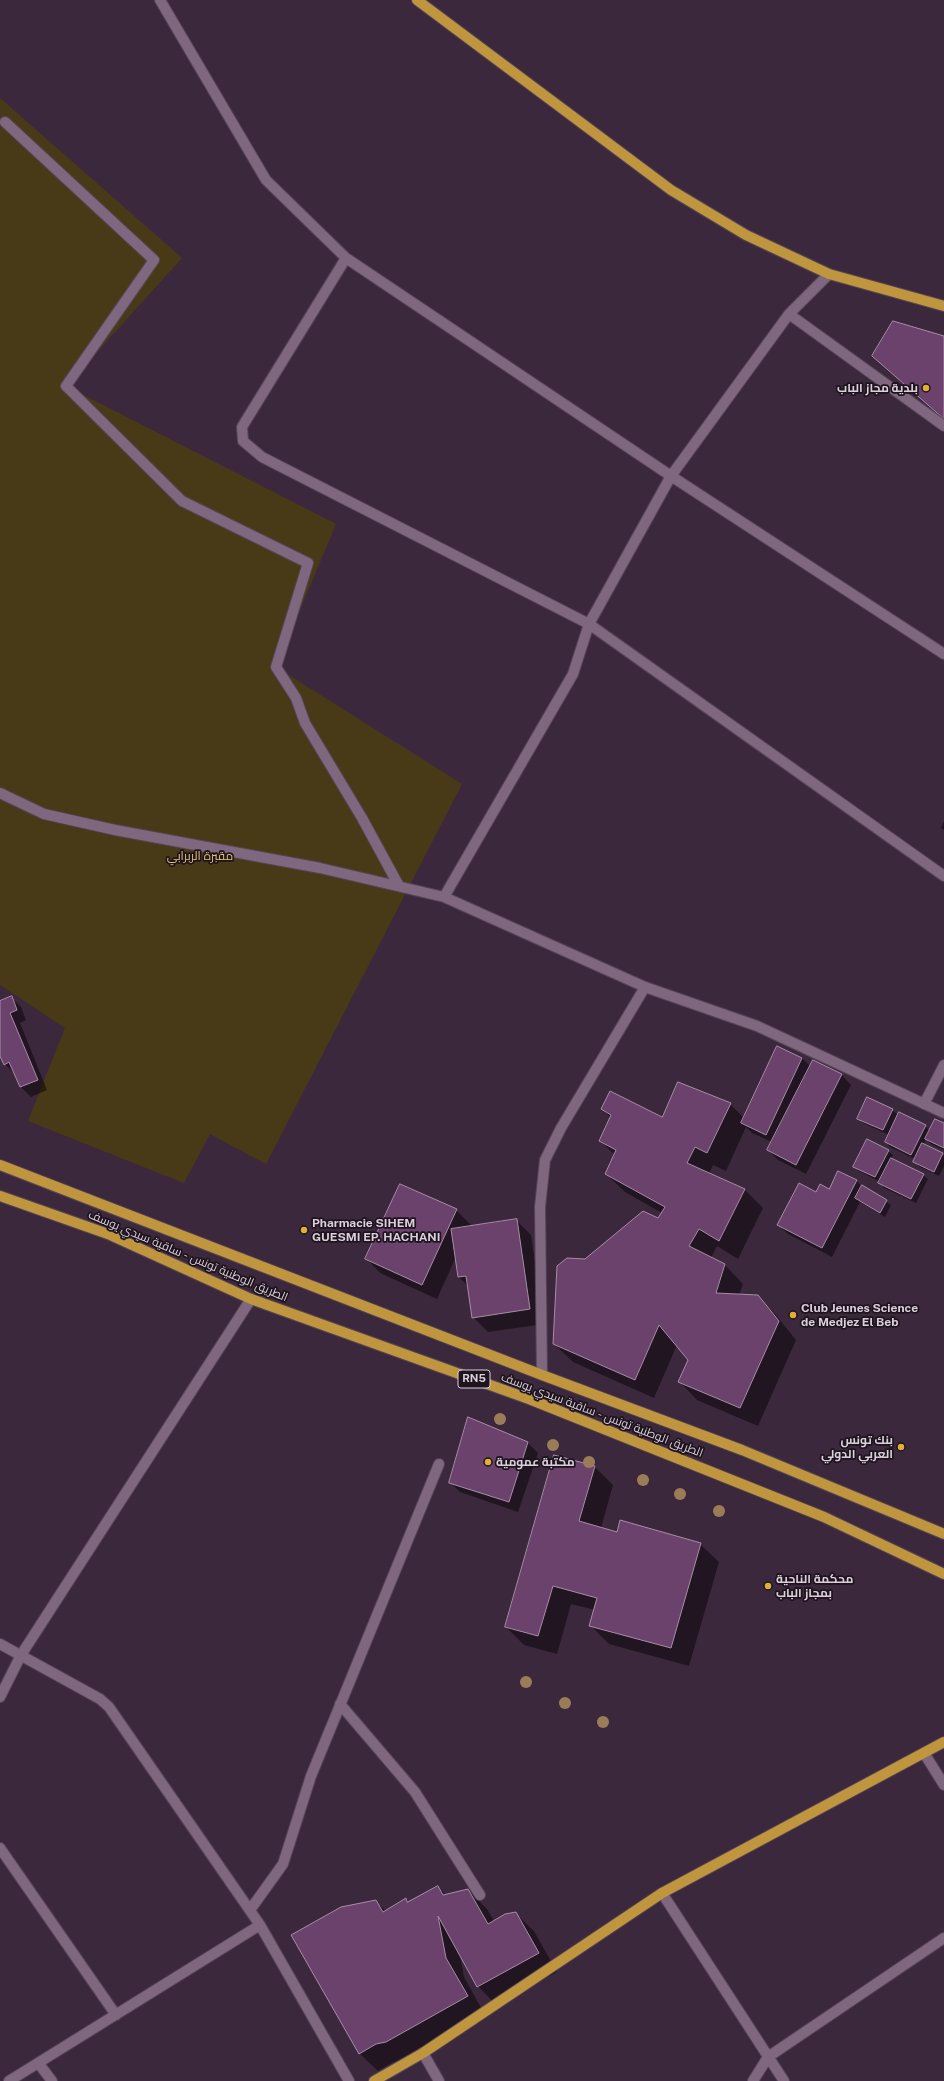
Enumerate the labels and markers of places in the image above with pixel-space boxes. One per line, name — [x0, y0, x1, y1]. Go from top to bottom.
place label: بلدية مجاز الباب — [837, 381, 918, 395]
marker: بلدية مجاز الباب — [921, 383, 931, 393]
place label: Pharmacie SIHEM GUESMI EP. HACHANI — [312, 1216, 440, 1244]
marker: Pharmacie SIHEM GUESMI EP. HACHANI — [299, 1225, 309, 1235]
place label: Club Jeunes Science de Medjez El Beb — [801, 1301, 918, 1329]
marker: Club Jeunes Science de Medjez El Beb — [788, 1310, 798, 1320]
place label: بنك تونس العربي الدولي — [821, 1433, 893, 1461]
marker: بنك تونس العربي الدولي — [896, 1442, 906, 1452]
place label: مكتبة عمومية — [496, 1455, 575, 1469]
marker: مكتبة عمومية — [483, 1457, 493, 1467]
place label: محكمة الناحية بمجاز الباب — [776, 1572, 853, 1600]
marker: محكمة الناحية بمجاز الباب — [763, 1581, 773, 1591]

